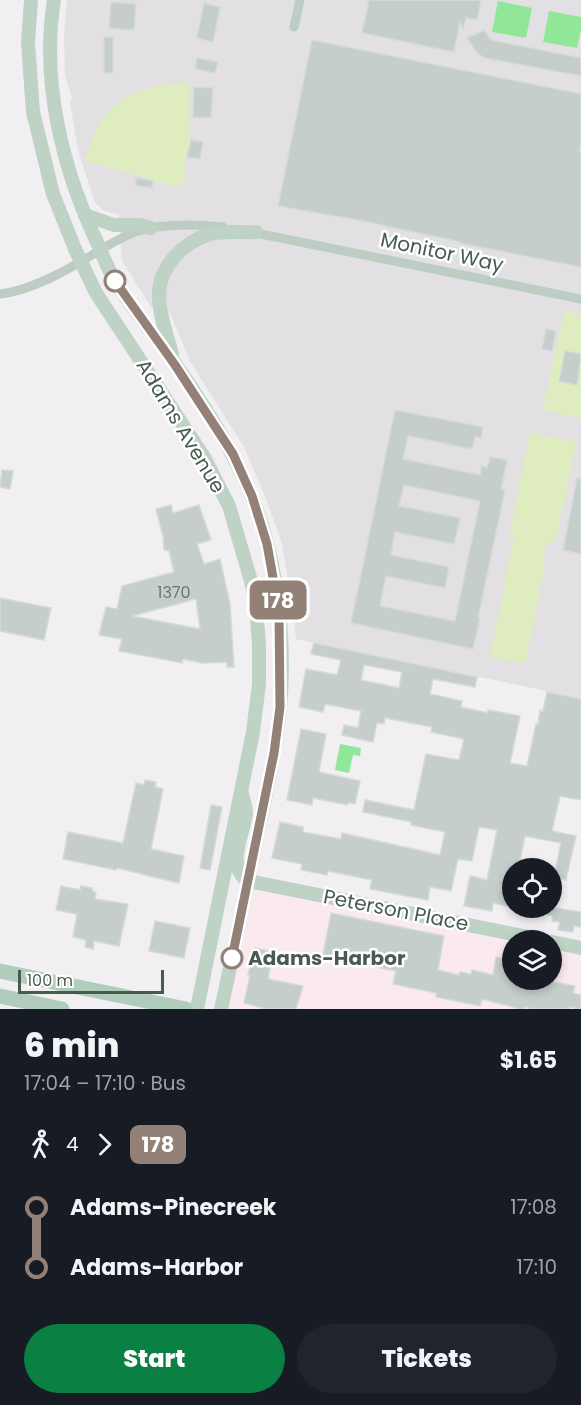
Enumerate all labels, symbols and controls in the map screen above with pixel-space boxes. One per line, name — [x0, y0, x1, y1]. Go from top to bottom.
street label: Monitor Way — [378, 225, 506, 279]
unlabelled marker — [104, 270, 126, 292]
street label: Adams Avenue — [130, 354, 232, 498]
line badge: 178 — [244, 580, 312, 620]
house number: 1370 — [157, 581, 191, 604]
text: 178 — [262, 586, 294, 615]
map controls — [502, 858, 562, 990]
button: locate — [502, 858, 562, 918]
street label: Peterson Place — [321, 882, 471, 938]
button: layers — [502, 930, 562, 990]
place label: Adams-Harbor — [248, 944, 406, 972]
marker: Adams-Harbor — [221, 947, 243, 969]
scale bar — [18, 967, 164, 994]
text: 100 m — [27, 969, 73, 992]
text: 6 min — [24, 1022, 119, 1069]
text: $1.65 — [500, 1045, 557, 1076]
text: 17:04 – 17:10 · Bus — [24, 1069, 186, 1097]
icon: walk — [24, 1128, 57, 1161]
icon: forward — [88, 1128, 121, 1161]
text: 4 — [66, 1130, 79, 1158]
text: 178 — [142, 1130, 174, 1159]
text: Adams-Pinecreek — [70, 1192, 276, 1223]
text: 17:08 — [510, 1193, 557, 1221]
text: Adams-Harbor — [70, 1252, 243, 1283]
text: 17:10 — [516, 1253, 557, 1281]
button: Start — [24, 1324, 285, 1393]
button: Tickets — [297, 1324, 557, 1393]

